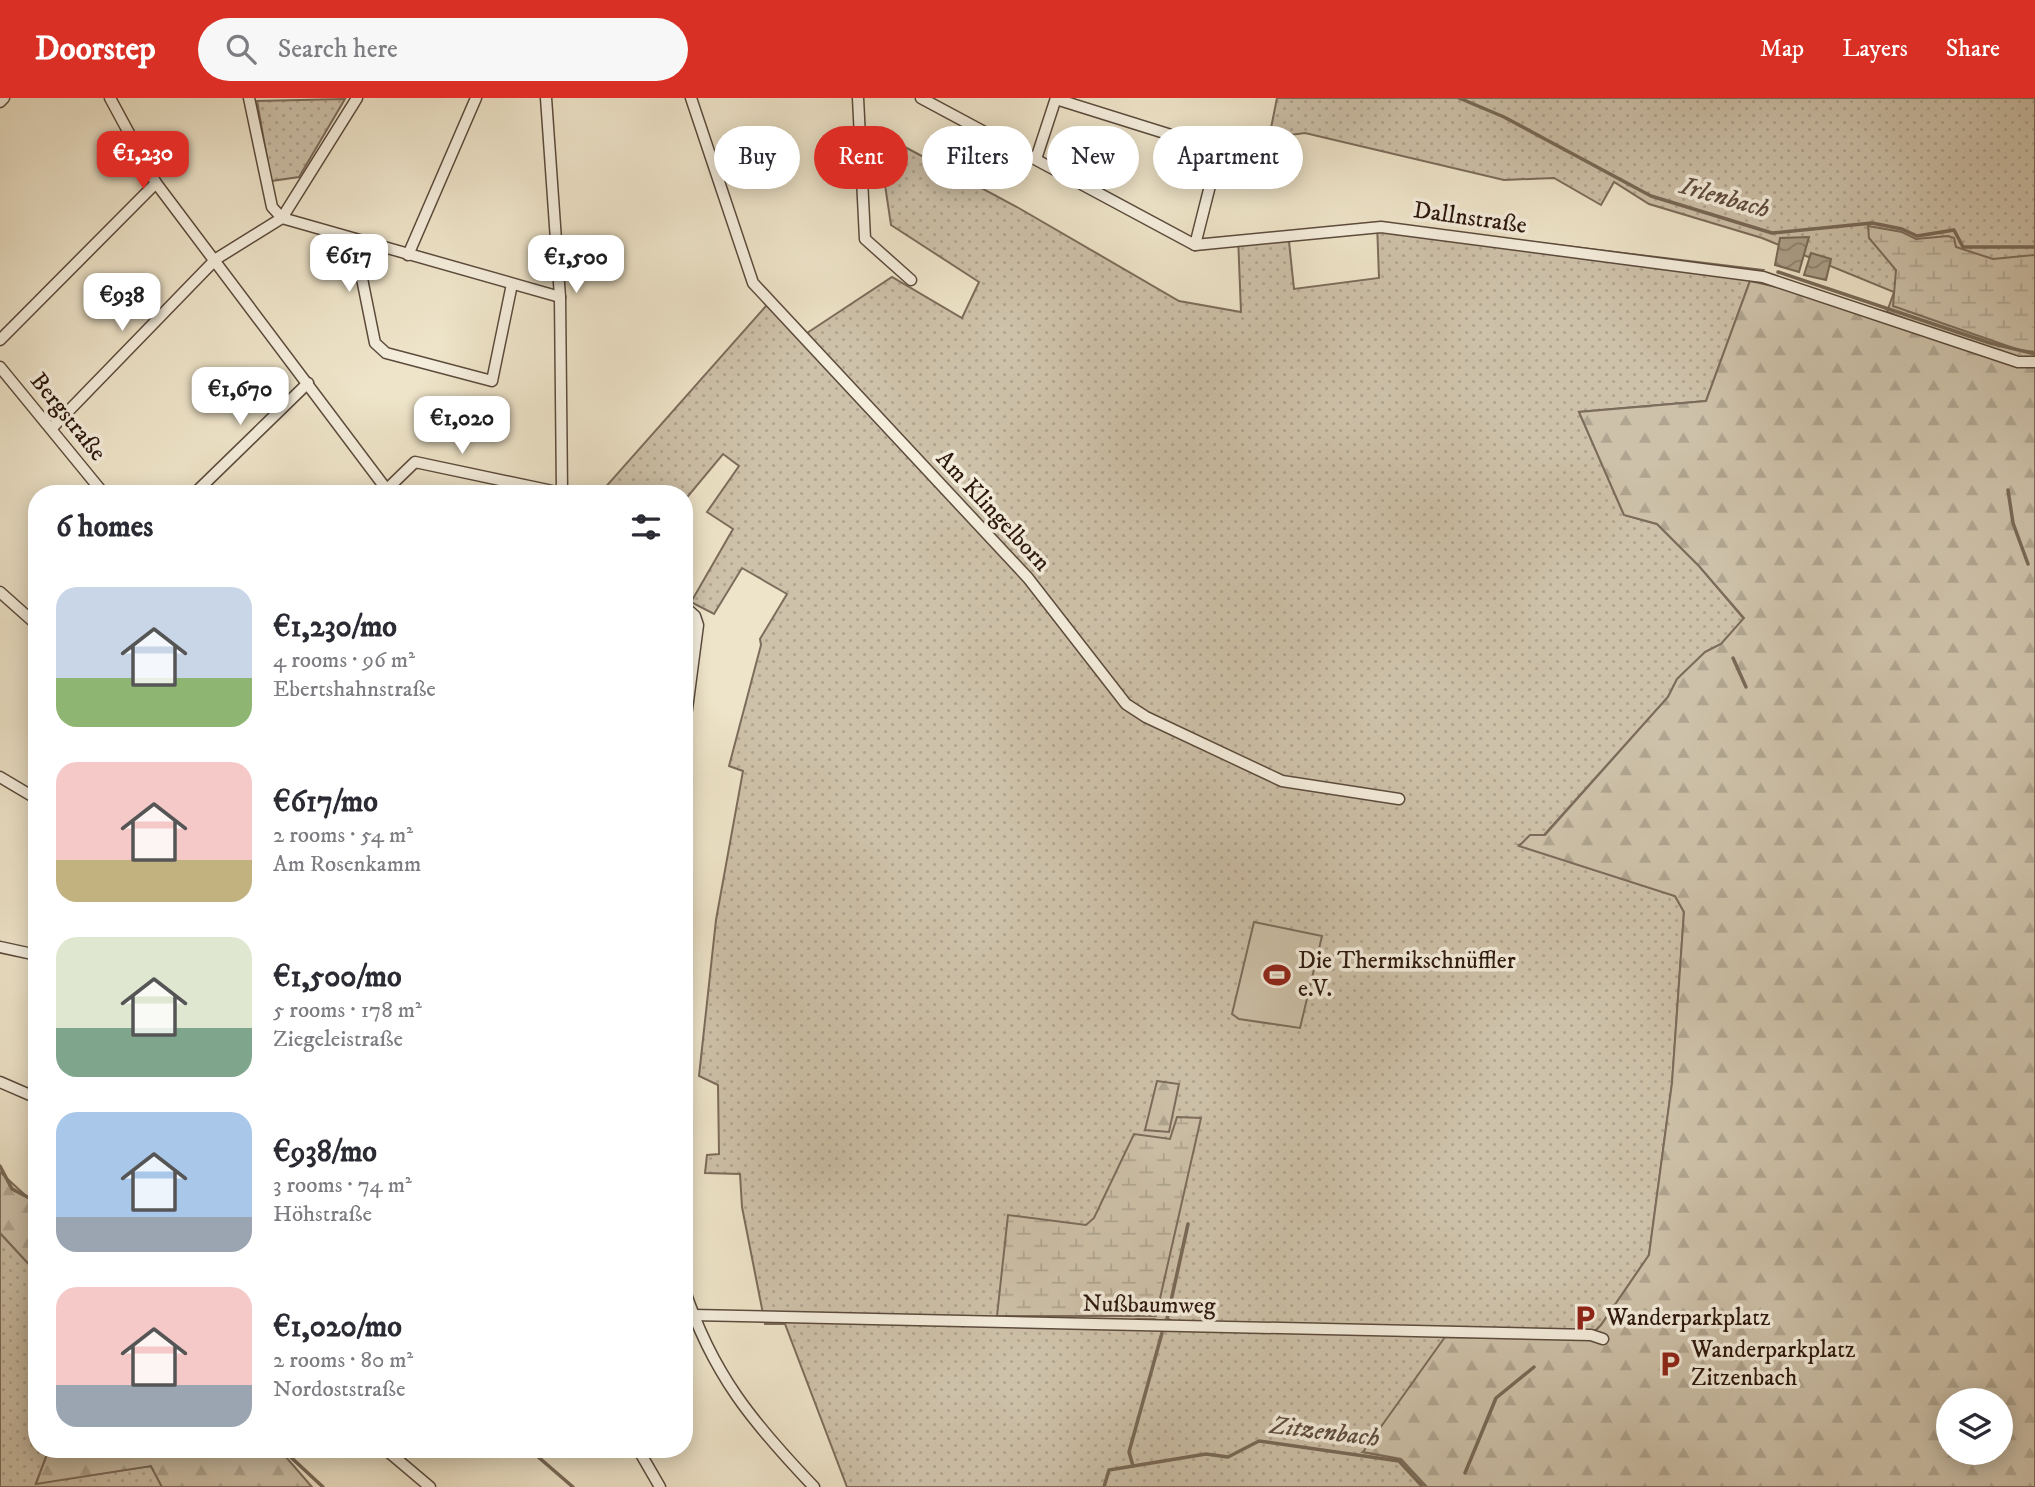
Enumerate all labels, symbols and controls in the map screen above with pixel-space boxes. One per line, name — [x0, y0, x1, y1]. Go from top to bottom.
search box — [198, 18, 688, 81]
text: Doorstep — [35, 29, 156, 70]
icon: search — [222, 30, 260, 68]
text: Search here — [278, 33, 398, 66]
text: Map — [1760, 34, 1804, 64]
text: Layers — [1842, 34, 1908, 64]
text: Share — [1946, 34, 2000, 64]
chip: Buy — [714, 126, 800, 189]
chip: Rent — [814, 126, 908, 189]
chip: Filters — [922, 126, 1033, 189]
chip: New — [1047, 126, 1139, 189]
chip: Apartment — [1153, 126, 1303, 189]
pin: €1,230 — [86, 132, 200, 191]
text: €1,230 — [113, 139, 173, 168]
water label: Irlenbach — [1675, 169, 1774, 227]
street label: Dallnstraße — [1411, 195, 1529, 241]
pin: €617 — [308, 234, 390, 294]
pin: €1,500 — [519, 236, 633, 295]
text: €617 — [326, 242, 372, 271]
text: €1,500 — [544, 243, 608, 272]
pin: €938 — [81, 274, 163, 333]
text: €938 — [99, 281, 145, 310]
street label: Bergstraße — [23, 367, 113, 467]
pin: €1,670 — [183, 368, 297, 427]
text: €1,670 — [208, 375, 272, 404]
pin: €1,020 — [405, 396, 519, 456]
text: €1,020 — [430, 404, 494, 433]
street label: Am Klingelborn — [929, 444, 1057, 578]
icon: filters — [627, 508, 665, 546]
text: 6 homes — [56, 509, 153, 546]
text: €1,230/mo — [273, 609, 397, 646]
icon: home — [112, 615, 196, 699]
text: 4 rooms · 96 m² — [273, 646, 415, 675]
text: Ebertshahnstraße — [273, 675, 436, 704]
text: €617/mo — [273, 784, 378, 821]
icon: home — [112, 790, 196, 874]
text: 2 rooms · 54 m² — [273, 821, 413, 850]
text: Am Rosenkamm — [273, 850, 421, 879]
place label: Die Thermikschnüffler e.V. — [1298, 946, 1516, 1004]
text: €1,500/mo — [273, 959, 402, 996]
sports icon: Die Thermikschnüffler e.V. — [1262, 960, 1292, 990]
icon: home — [112, 965, 196, 1049]
text: 5 rooms · 178 m² — [273, 996, 422, 1025]
text: Ziegeleistraße — [273, 1025, 403, 1054]
text: €938/mo — [273, 1134, 377, 1171]
icon: home — [112, 1140, 196, 1224]
text: 3 rooms · 74 m² — [273, 1171, 412, 1200]
text: Höhstraße — [273, 1200, 372, 1229]
street label: Nußbaumweg — [1082, 1289, 1216, 1321]
parking icon: Wanderparkplatz — [1570, 1303, 1600, 1333]
place label: Wanderparkplatz — [1605, 1303, 1771, 1333]
text: €1,020/mo — [273, 1309, 402, 1346]
icon: home — [112, 1315, 196, 1399]
place label: Wanderparkplatz Zitzenbach — [1690, 1335, 1856, 1393]
text: 2 rooms · 80 m² — [273, 1346, 413, 1375]
parking icon: Wanderparkplatz Zitzenbach — [1655, 1349, 1685, 1379]
text: Nordoststraße — [273, 1375, 406, 1404]
map controls — [1936, 1388, 2013, 1465]
button: layers — [1936, 1388, 2013, 1465]
water label: Zitzenbach — [1266, 1409, 1382, 1455]

